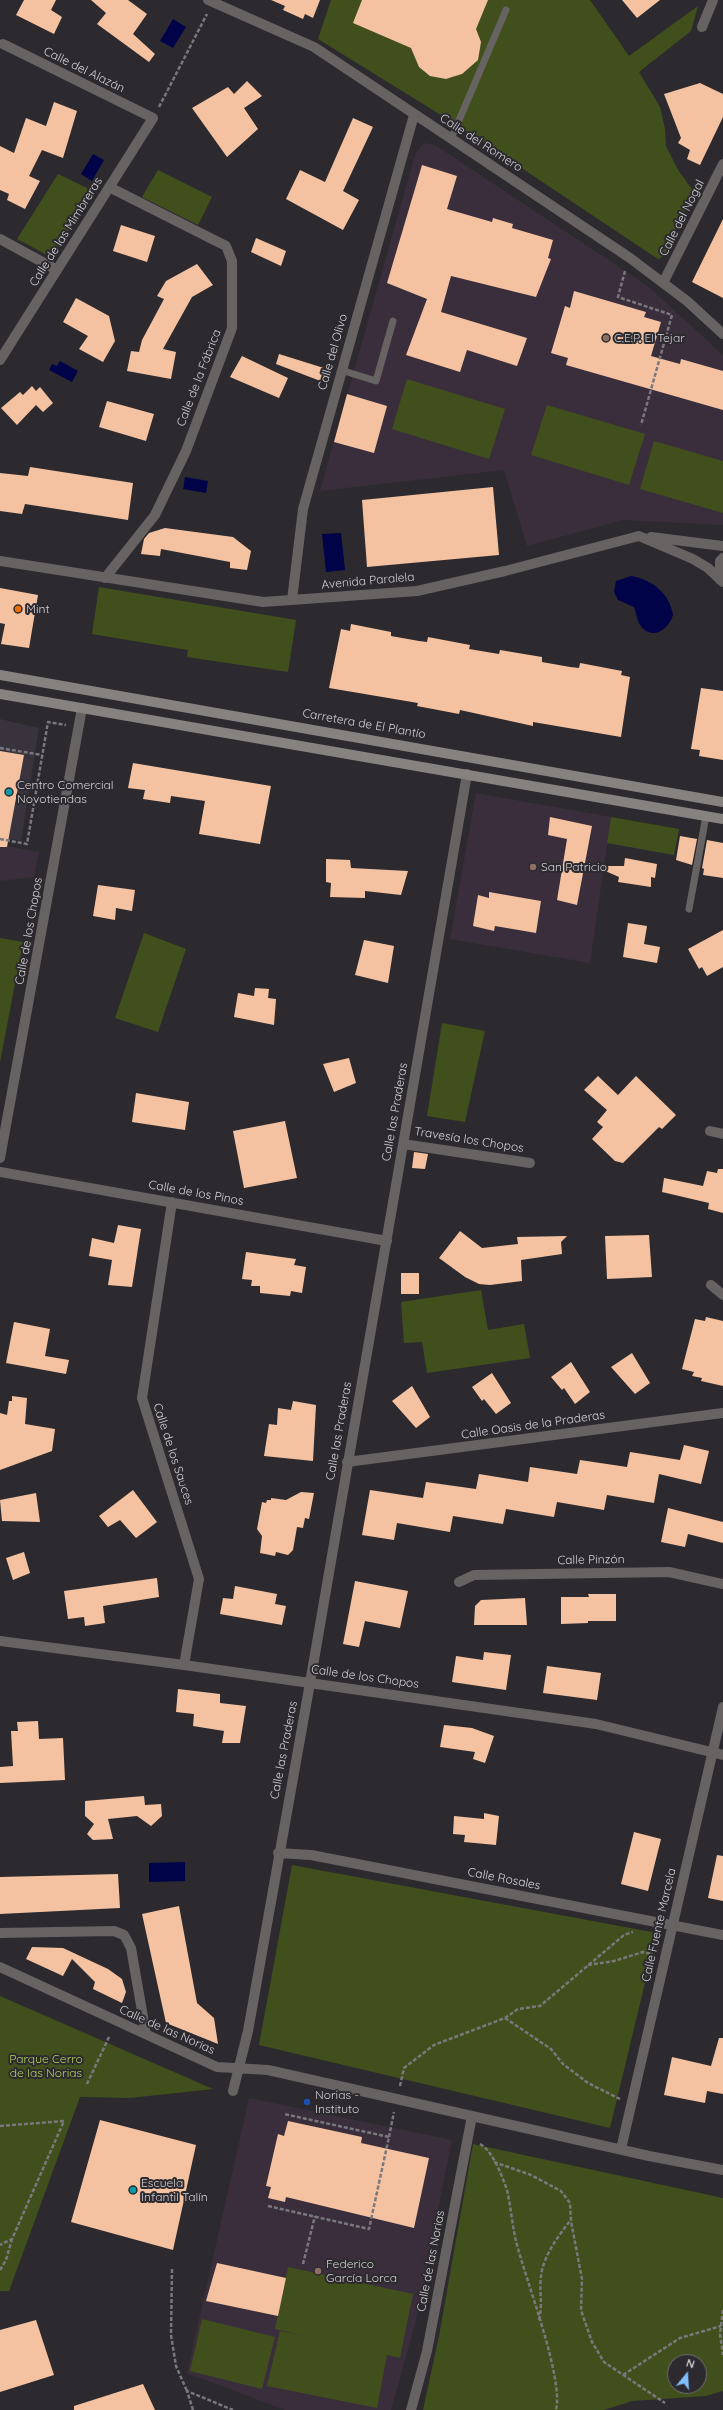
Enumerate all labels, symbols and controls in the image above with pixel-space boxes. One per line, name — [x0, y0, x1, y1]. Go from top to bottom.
street label: Calle del Alazán — [41, 44, 127, 96]
street label: Calle del Romero — [437, 111, 525, 175]
street label: Calle de las Mimbreras — [26, 175, 106, 289]
street label: Calle del Nogal — [656, 177, 708, 259]
street label: Calle del Olivo — [315, 312, 351, 392]
street label: Calle de la Fábrica — [174, 327, 224, 429]
place label: C.E.P. El Tejar — [614, 331, 685, 345]
marker: C.E.P. El Tejar — [601, 333, 611, 343]
street label: Avenida Paralela — [321, 570, 415, 592]
place label: Mint — [26, 602, 49, 616]
marker: Mint — [13, 604, 23, 614]
street label: Carretera de El Plantío — [301, 706, 427, 742]
place label: Centro Comercial Novotiendas — [17, 778, 113, 806]
marker: Centro Comercial Novotiendas — [4, 787, 14, 797]
place label: San Patricio — [541, 860, 607, 874]
marker: San Patricio — [528, 862, 538, 872]
street label: Calle de los Chopos — [12, 876, 46, 986]
street label: Calle las Praderas — [379, 1062, 411, 1162]
street label: Travesía los Chopos — [413, 1124, 525, 1156]
street label: Calle de los Pinos — [147, 1178, 245, 1208]
street label: Calle las Praderas — [323, 1381, 355, 1481]
street label: Calle de los Sauces — [150, 1401, 196, 1507]
street label: Calle Oasis de la Praderas — [460, 1408, 606, 1442]
street label: Calle Pinzón — [557, 1552, 625, 1568]
street label: Calle de los Chopos — [310, 1662, 420, 1692]
street label: Calle las Praderas — [267, 1700, 301, 1800]
street label: Calle Rosales — [466, 1865, 542, 1893]
street label: Calle Fuente Marcela — [639, 1867, 679, 1983]
street label: Calle de las Norias — [117, 2002, 217, 2058]
park label: Parque Cerro de las Norias — [9, 2052, 83, 2080]
place label: Norias - Instituto — [315, 2088, 359, 2116]
marker: Norias - Instituto — [302, 2097, 312, 2107]
place label: Escuela Infantil Talín — [141, 2176, 208, 2204]
marker: Escuela Infantil Talín — [128, 2185, 138, 2195]
street label: Calle de las Norias — [414, 2209, 448, 2313]
place label: Federico García Lorca — [326, 2257, 397, 2285]
marker: Federico García Lorca — [313, 2266, 323, 2276]
north arrow — [667, 2354, 707, 2394]
text: N — [684, 2356, 696, 2371]

